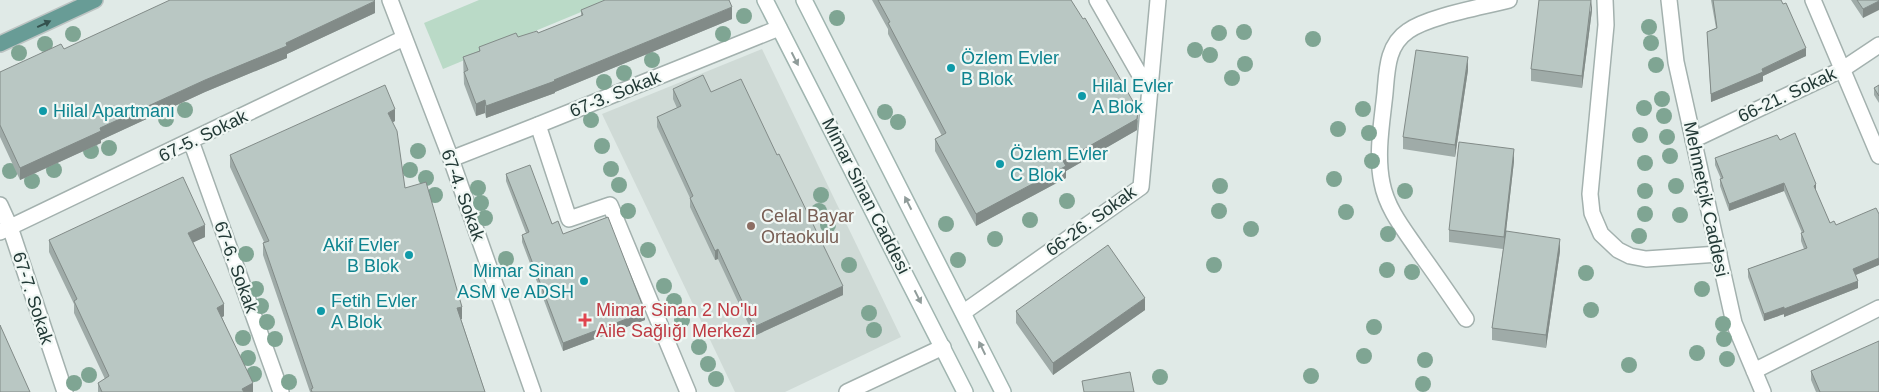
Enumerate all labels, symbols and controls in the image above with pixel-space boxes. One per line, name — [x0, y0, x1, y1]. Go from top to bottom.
one-way arrow — [37, 19, 51, 27]
place label: Özlem Evler B Blok — [961, 48, 1059, 89]
one-way arrow — [791, 52, 799, 66]
marker: Özlem Evler B Blok — [945, 62, 957, 74]
street label: 66-21. Sokak — [1735, 63, 1840, 126]
street label: 67-3. Sokak — [567, 66, 664, 121]
place label: Hilal Evler A Blok — [1092, 76, 1173, 117]
marker: Hilal Evler A Blok — [1076, 90, 1088, 102]
place label: Hilal Apartmanı — [53, 101, 175, 121]
marker: Hilal Apartmanı — [37, 105, 49, 117]
street label: 67-5. Sokak — [155, 106, 251, 166]
street label: Mimar Sinan Caddesi — [818, 115, 914, 277]
street label: Mehmetçik Caddesi — [1680, 120, 1732, 278]
place label: Özlem Evler C Blok — [1010, 144, 1108, 185]
street label: 67-4. Sokak — [437, 146, 489, 244]
marker: Özlem Evler C Blok — [994, 158, 1006, 170]
street label: 66-26. Sokak — [1042, 181, 1141, 260]
one-way arrow — [904, 196, 912, 211]
place label: Celal Bayar Ortaokulu — [761, 206, 854, 247]
street label: 67-6. Sokak — [210, 218, 262, 316]
marker: Celal Bayar Ortaokulu — [745, 220, 757, 232]
place label: Akif Evler B Blok — [323, 235, 400, 276]
street label: 67-7. Sokak — [9, 249, 58, 348]
marker: Akif Evler B Blok — [403, 249, 415, 261]
place label: Mimar Sinan ASM ve ADSH — [457, 261, 574, 302]
marker: Mimar Sinan ASM ve ADSH — [578, 275, 590, 287]
one-way arrow — [914, 290, 922, 304]
place label: Fetih Evler A Blok — [331, 291, 417, 332]
place label: Mimar Sinan 2 No'lu Aile Sağlığı Merkezi — [596, 300, 758, 341]
marker: Fetih Evler A Blok — [315, 305, 327, 317]
marker: Mimar Sinan 2 No'lu Aile Sağlığı Merkezi — [578, 313, 592, 327]
one-way arrow — [977, 341, 985, 355]

